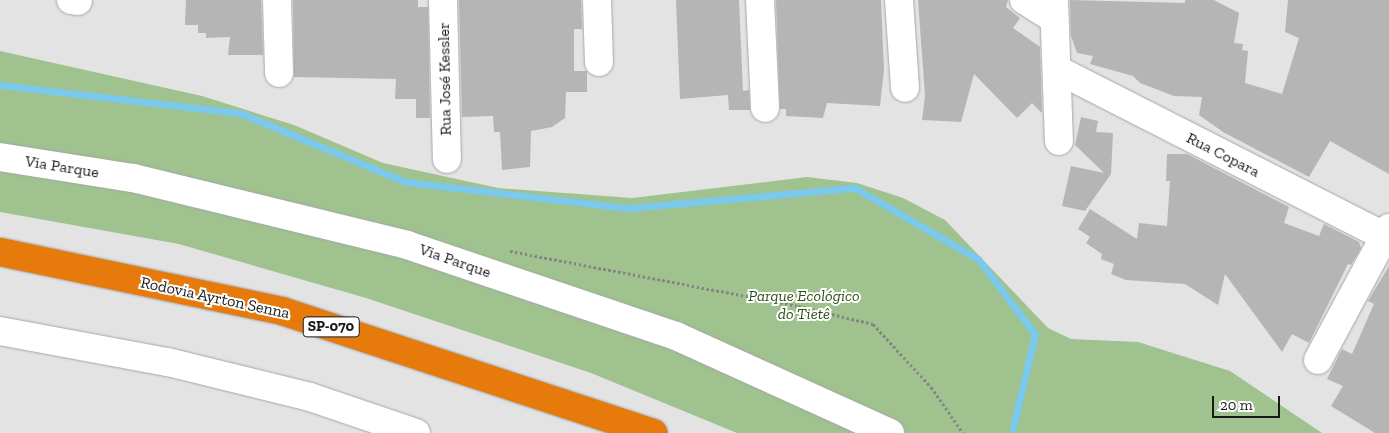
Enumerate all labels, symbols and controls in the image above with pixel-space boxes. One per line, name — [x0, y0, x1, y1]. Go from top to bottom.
street label: Rua José Kessler — [434, 22, 456, 136]
street label: Rua Copara — [1183, 128, 1263, 182]
street label: Via Parque — [24, 152, 100, 182]
street label: Via Parque — [417, 240, 493, 282]
street label: Rodovia Ayrton Senna — [139, 273, 291, 323]
park label: Parque Ecológico do Tietê — [748, 286, 860, 324]
road number: SP-070 — [302, 314, 360, 340]
scale bar — [1214, 386, 1282, 418]
text: 20 m — [1220, 396, 1253, 414]

